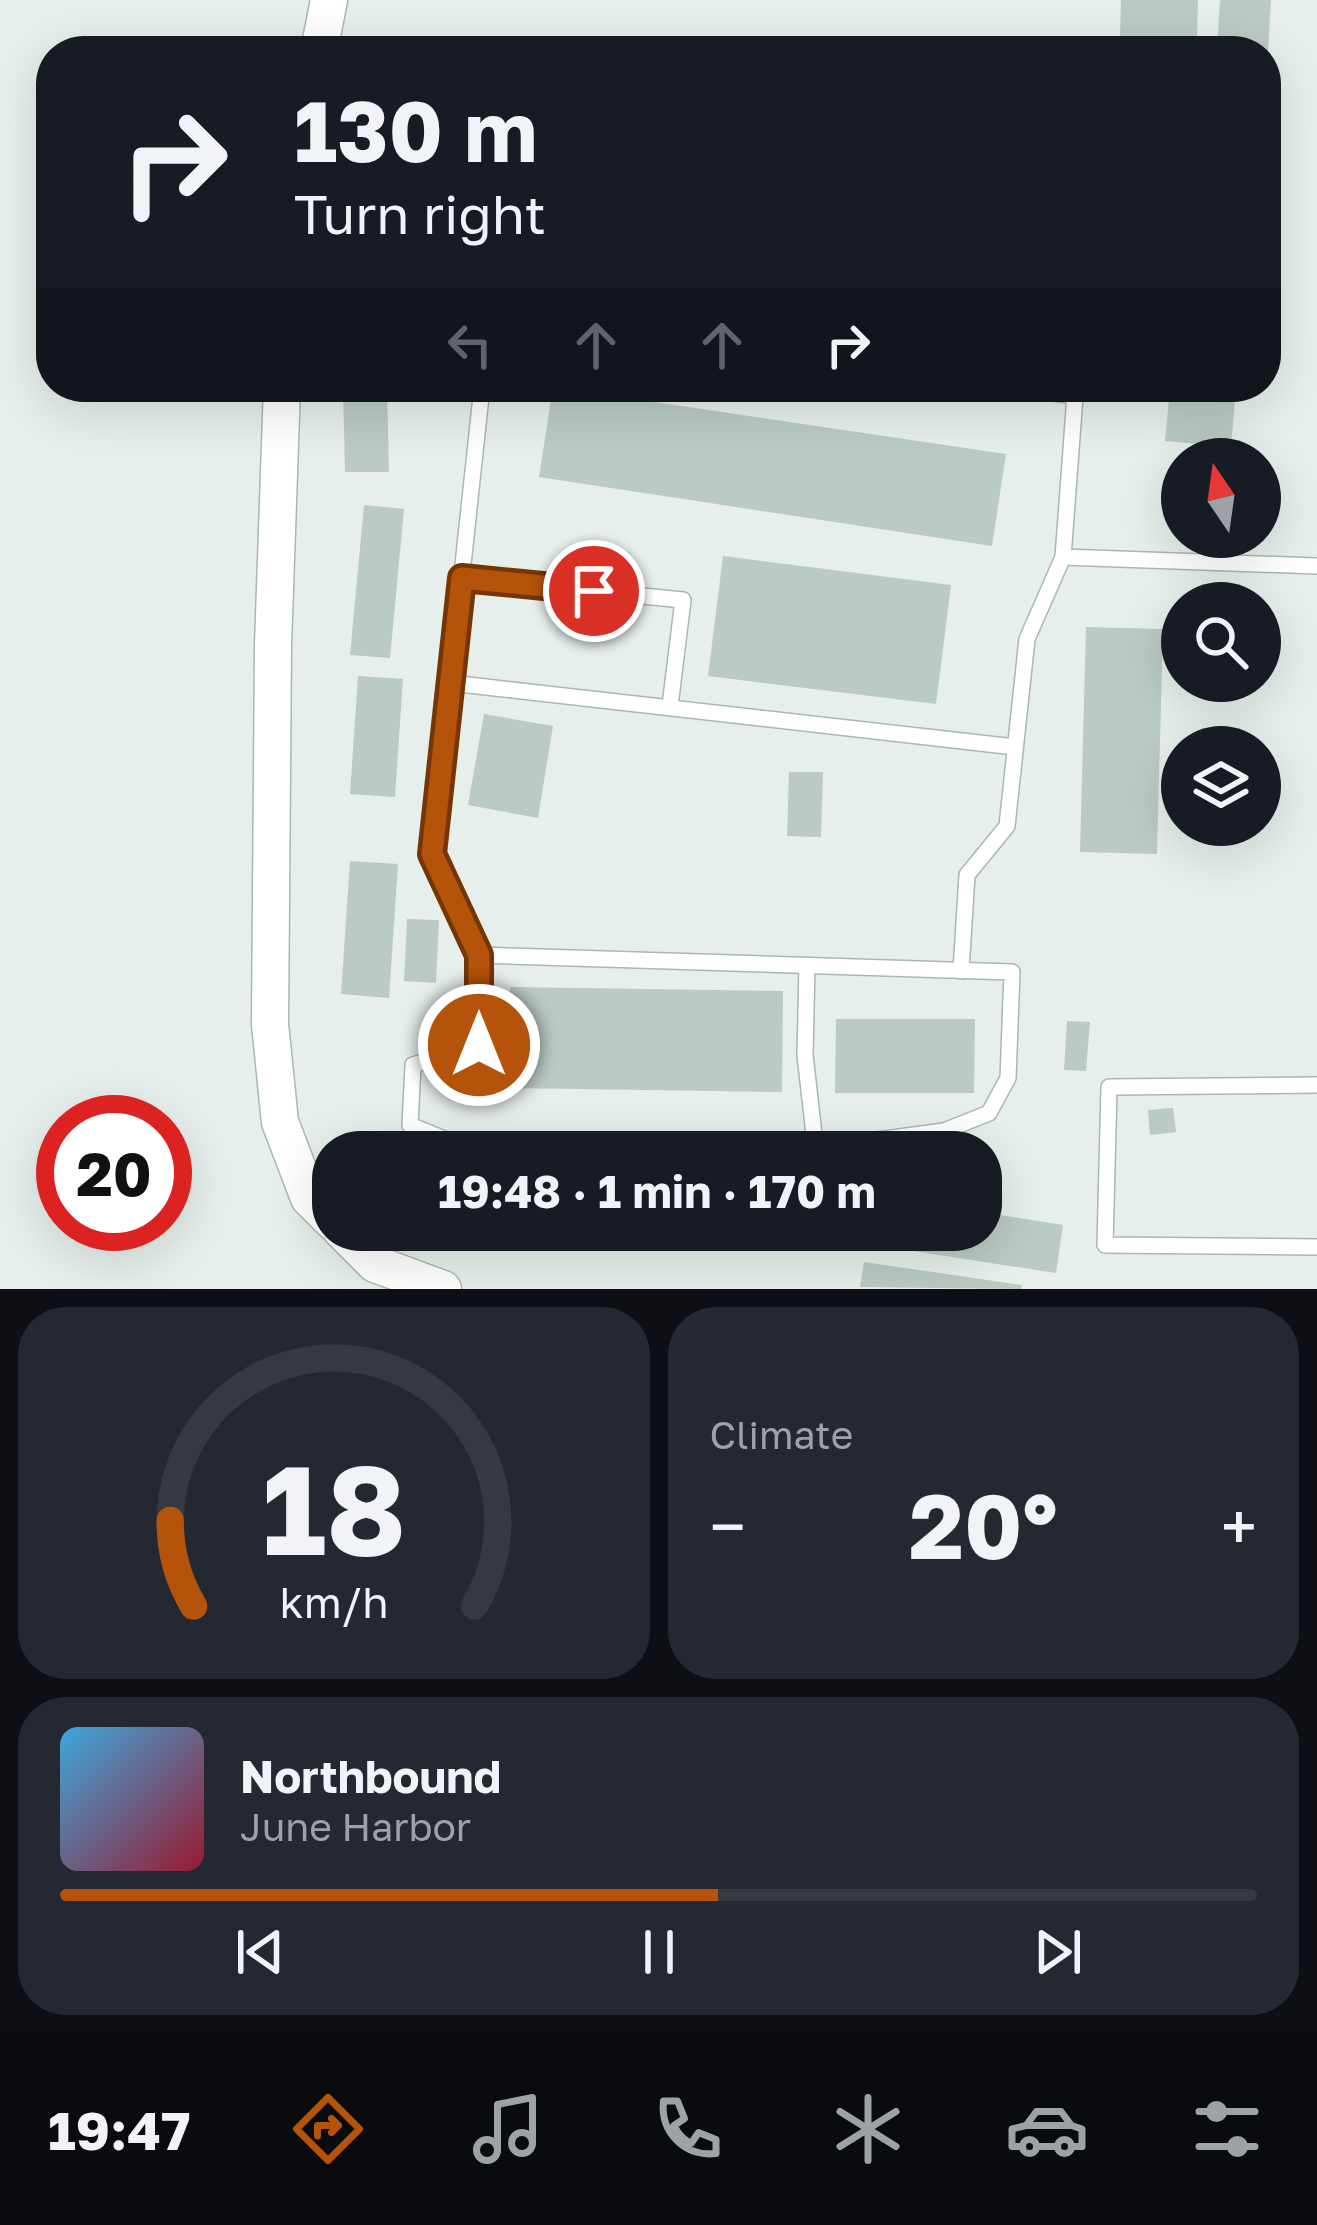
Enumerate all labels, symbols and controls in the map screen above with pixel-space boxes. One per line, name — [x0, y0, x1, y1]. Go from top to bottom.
text: 130 m — [294, 80, 538, 180]
icon: right — [96, 84, 252, 240]
text: Turn right — [294, 181, 546, 246]
icon: left — [437, 312, 503, 378]
icon: ahead — [563, 312, 629, 378]
icon: ahead — [689, 312, 755, 378]
icon: right — [815, 312, 881, 378]
north arrow — [1161, 438, 1281, 558]
map controls — [1161, 438, 1281, 846]
pin — [543, 540, 645, 642]
icon: arrive — [561, 558, 627, 624]
button: search — [1161, 582, 1281, 702]
button: layers — [1161, 726, 1281, 846]
position arrow — [416, 982, 542, 1108]
speed limit sign: 20 — [36, 1095, 192, 1251]
text: 19:48 · 1 min · 170 m — [438, 1164, 876, 1218]
text: Climate — [710, 1411, 853, 1458]
text: 18 — [262, 1433, 406, 1582]
text: 20° — [909, 1471, 1058, 1579]
text: − — [710, 1486, 746, 1566]
text: + — [1221, 1486, 1257, 1566]
text: km/h — [279, 1576, 388, 1627]
text: Northbound — [240, 1749, 501, 1803]
text: June Harbor — [240, 1803, 471, 1850]
icon: previous — [227, 1919, 293, 1985]
icon: pause — [626, 1919, 692, 1985]
icon: next — [1025, 1919, 1091, 1985]
icon: directions — [286, 2087, 370, 2171]
icon: music — [466, 2087, 550, 2171]
icon: phone — [646, 2087, 730, 2171]
icon: climate — [826, 2087, 910, 2171]
icon: car — [1005, 2087, 1089, 2171]
icon: filters — [1185, 2087, 1269, 2171]
text: 19:47 — [48, 2097, 190, 2162]

